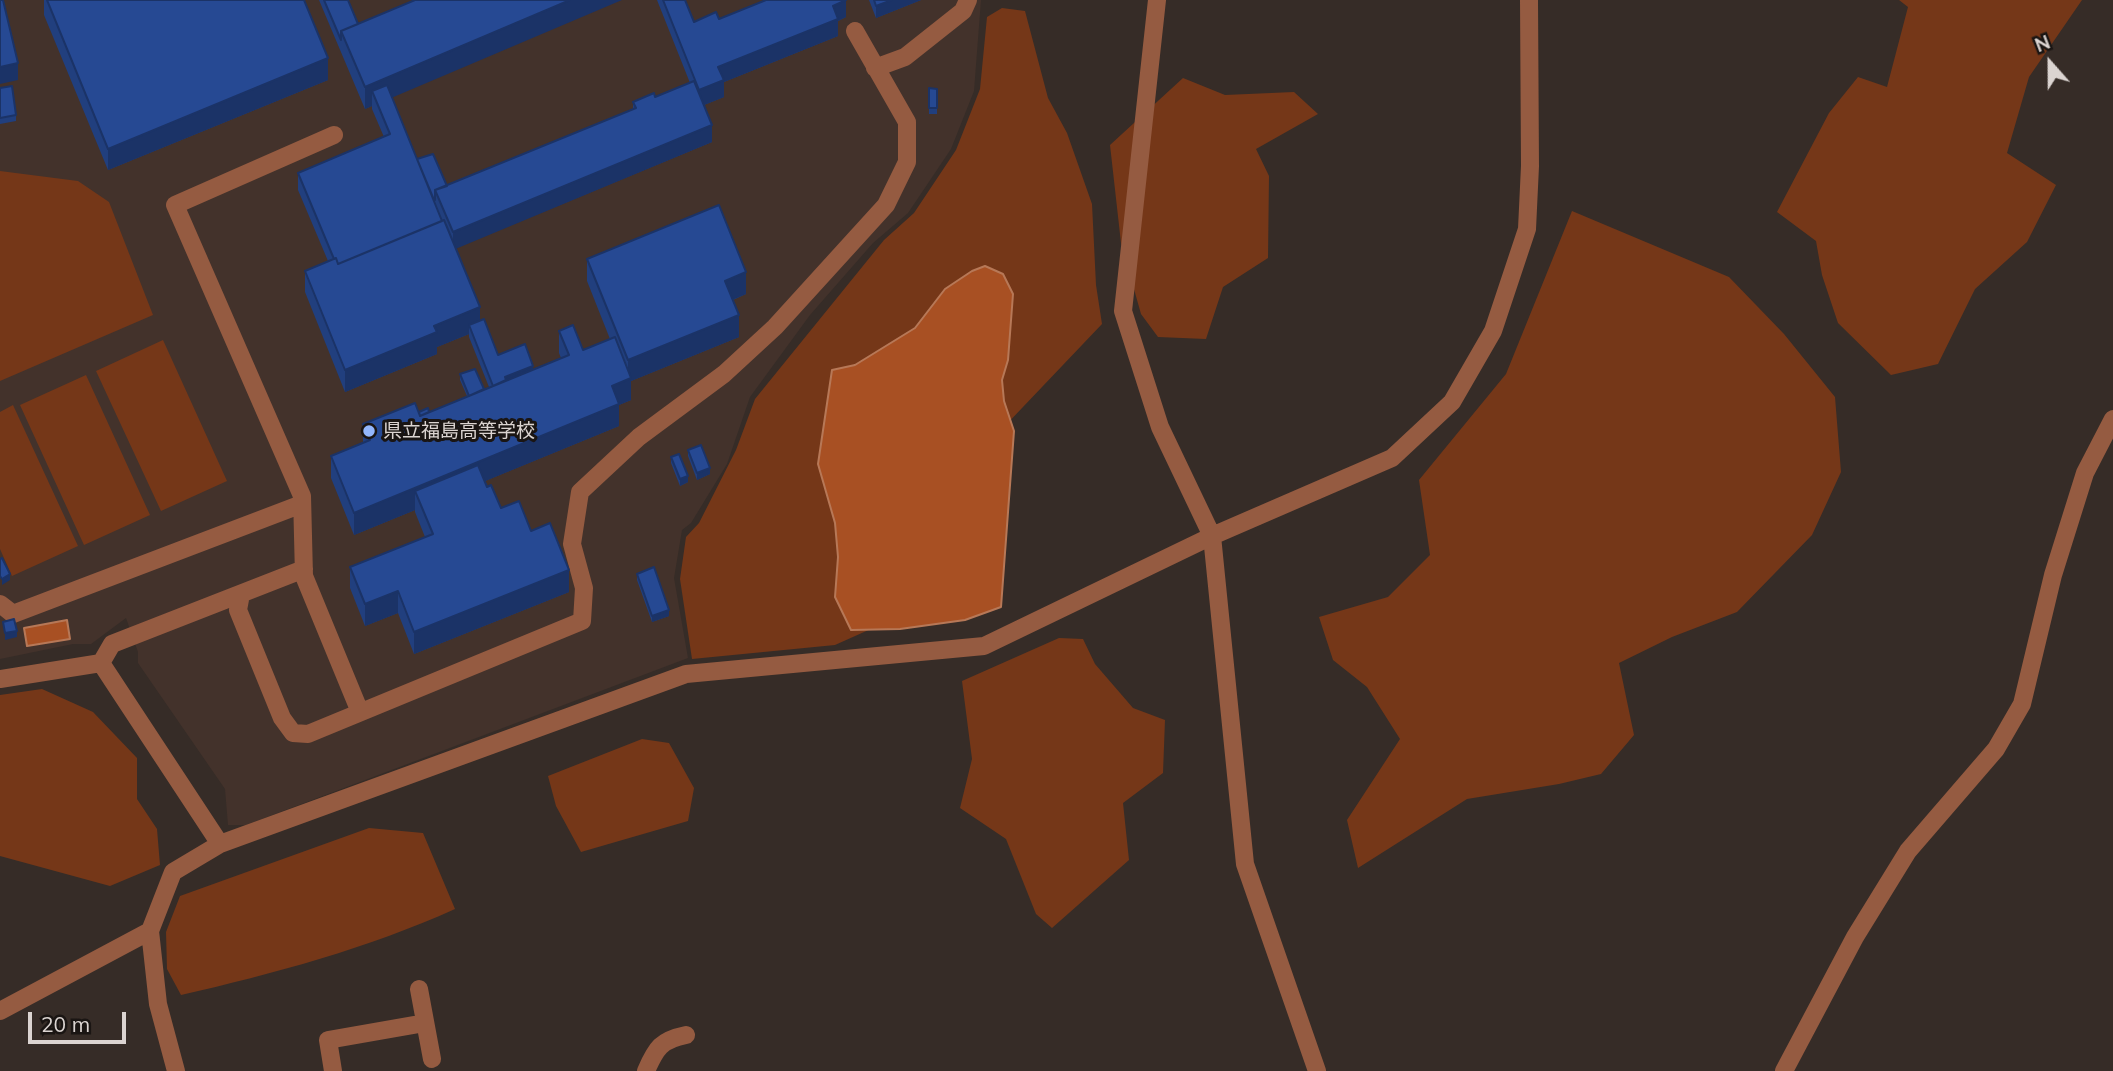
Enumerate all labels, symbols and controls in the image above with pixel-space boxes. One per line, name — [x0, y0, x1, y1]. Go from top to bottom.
north arrow — [2015, 28, 2085, 98]
text: N — [2031, 30, 2053, 57]
place label: 県立福島高等学校 — [383, 420, 535, 442]
marker: 県立福島高等学校 — [361, 423, 377, 439]
scale bar — [32, 998, 130, 1042]
text: 20 m — [41, 1011, 90, 1037]

